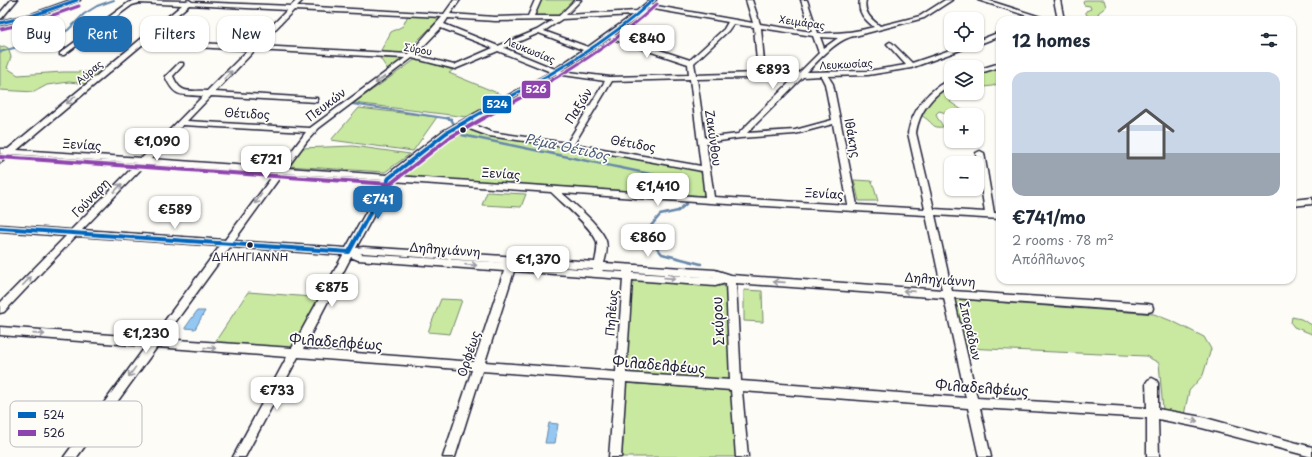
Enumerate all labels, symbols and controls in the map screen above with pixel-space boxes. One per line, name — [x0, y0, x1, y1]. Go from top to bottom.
street label: Χειμάρας — [778, 11, 826, 33]
map controls — [944, 12, 984, 196]
button: locate — [944, 12, 984, 52]
chip: Buy — [12, 16, 65, 52]
chip: Rent — [73, 16, 132, 52]
chip: Filters — [140, 16, 209, 52]
chip: New — [217, 16, 275, 52]
pin: €840 — [623, 25, 671, 59]
text: 12 homes — [1012, 27, 1090, 53]
text: €840 — [629, 28, 665, 47]
icon: filters — [1258, 29, 1280, 51]
street label: Λευκωσίας — [503, 33, 558, 67]
street label: Σύρου — [403, 39, 434, 59]
street label: Λευκωσίας — [819, 55, 873, 72]
street label: Αύρας — [72, 56, 106, 88]
pin: €893 — [749, 56, 797, 90]
text: €893 — [756, 59, 790, 78]
button: layers — [944, 60, 984, 100]
one-way arrow — [223, 70, 233, 80]
one-way arrow — [374, 76, 385, 84]
line badge: 526 — [521, 80, 551, 99]
text: 526 — [525, 80, 547, 97]
street label: Πευκών — [301, 83, 349, 125]
street label: Παξών — [560, 84, 596, 127]
line badge: 524 — [482, 95, 512, 114]
text: 524 — [486, 95, 508, 112]
one-way arrow — [66, 96, 76, 105]
icon: home — [1110, 98, 1182, 170]
street label: Θέτιδος — [224, 103, 270, 123]
button: + — [944, 108, 984, 148]
street label: Ζακύνθου — [701, 109, 727, 167]
street label: Ιθάκης — [840, 117, 866, 159]
unlabelled marker — [458, 125, 468, 135]
pin: €1,090 — [124, 128, 190, 162]
water label: Ρέμα Θέτιδος — [523, 128, 613, 165]
street label: Θέτιδος — [609, 130, 657, 156]
text: €1,090 — [134, 131, 180, 150]
street label: Ξενίας — [62, 134, 102, 154]
pin: €721 — [242, 146, 290, 180]
text: €721 — [250, 149, 282, 168]
button: − — [944, 156, 984, 196]
street label: Ξενίας — [481, 163, 521, 183]
pin: €1,410 — [625, 173, 691, 207]
street label: Γούναρη — [67, 174, 113, 221]
text: €1,410 — [636, 176, 680, 195]
one-way arrow — [113, 183, 123, 193]
street label: Ξενίας — [804, 183, 844, 203]
pin: €741 — [354, 186, 402, 220]
text: €741 — [362, 189, 394, 208]
one-way arrow — [254, 194, 262, 205]
pin: €589 — [151, 196, 199, 230]
text: €589 — [158, 199, 192, 218]
text: €741/mo — [1012, 204, 1085, 230]
pin: €860 — [624, 224, 672, 258]
text: €860 — [630, 227, 666, 246]
text: 2 rooms · 78 m² — [1012, 230, 1114, 249]
street label: Δηληγιάννη — [409, 238, 481, 260]
marker: ΔΗΛΗΓΙΑΝΝΗ — [245, 240, 255, 250]
pin: €1,370 — [505, 246, 571, 280]
place label: ΔΗΛΗΓΙΑΝΝΗ — [212, 248, 288, 265]
text: €1,370 — [515, 249, 561, 268]
text: Απόλλωνος — [1012, 249, 1085, 268]
one-way arrow — [464, 261, 477, 268]
street label: Δηληγιάννη — [904, 268, 976, 290]
pin: €875 — [308, 274, 356, 308]
one-way arrow — [663, 275, 676, 282]
one-way arrow — [22, 276, 32, 286]
text: €875 — [315, 277, 349, 296]
one-way arrow — [773, 279, 786, 286]
one-way arrow — [903, 288, 916, 295]
street label: Πηλέως — [600, 289, 622, 337]
street label: Σκύρου — [706, 296, 729, 346]
street label: Σποράδων — [955, 299, 987, 362]
pin: €1,230 — [113, 320, 179, 354]
text: €1,230 — [123, 323, 169, 342]
street label: Φιλαδελφέως — [289, 328, 383, 355]
street label: Ορφέως — [452, 328, 484, 379]
one-way arrow — [32, 331, 45, 338]
one-way arrow — [203, 344, 216, 351]
street label: Φιλαδελφέως — [612, 350, 706, 379]
one-way arrow — [128, 367, 136, 378]
street label: Φιλαδελφέως — [935, 374, 1029, 401]
pin: €733 — [253, 377, 301, 411]
text: €733 — [260, 380, 294, 399]
legend — [10, 401, 142, 447]
text: 524 — [43, 406, 65, 423]
one-way arrow — [1185, 417, 1198, 424]
text: 526 — [43, 424, 65, 441]

